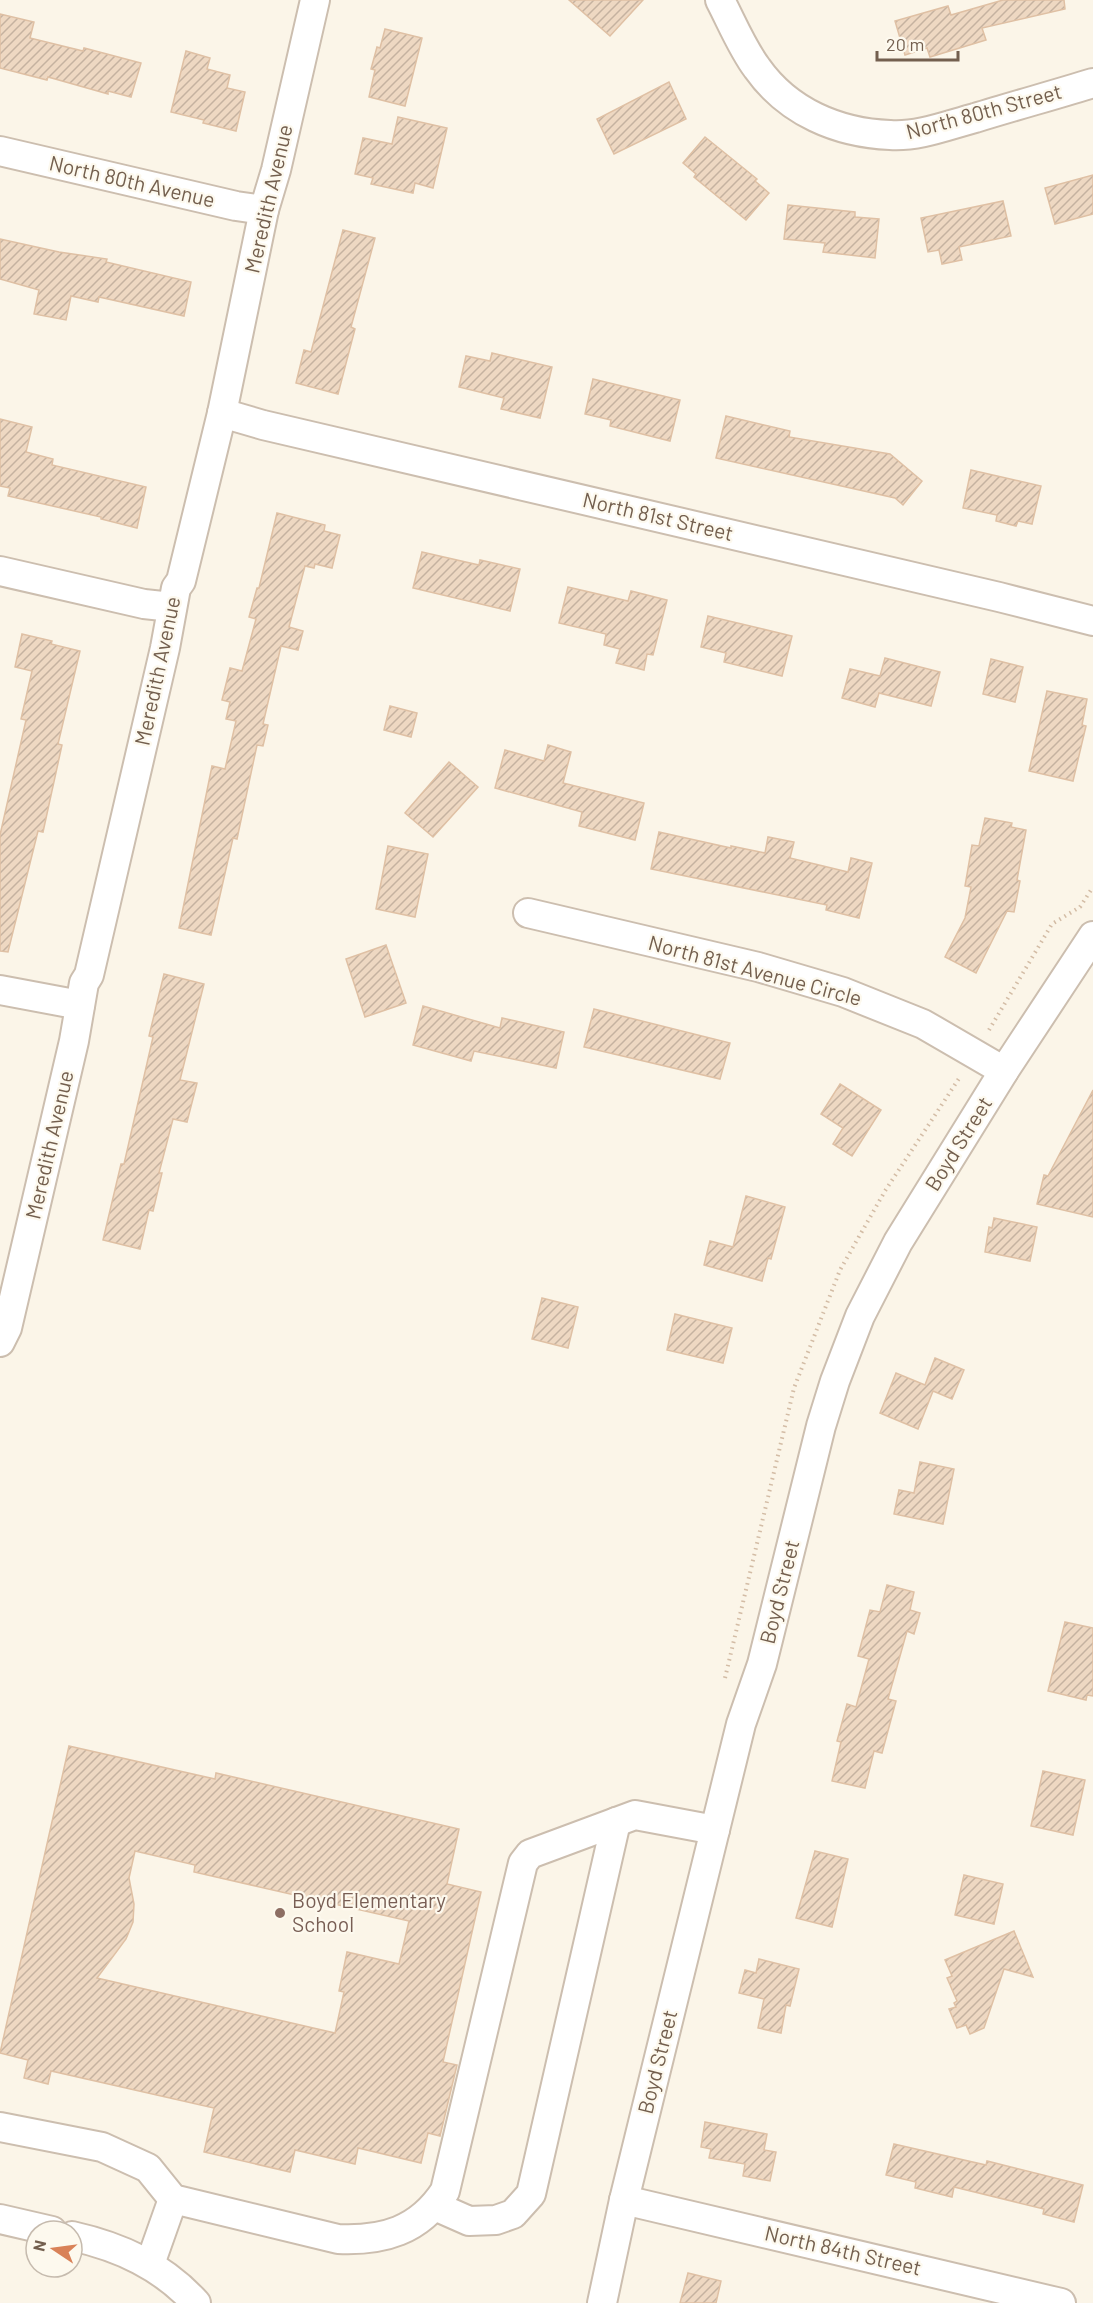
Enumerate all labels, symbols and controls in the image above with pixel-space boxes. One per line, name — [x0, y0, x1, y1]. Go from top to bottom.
scale bar — [877, 24, 958, 62]
text: 20 m — [886, 33, 924, 55]
street label: North 80th Street — [903, 78, 1064, 143]
street label: Meredith Avenue — [238, 122, 297, 275]
street label: North 80th Avenue — [47, 149, 218, 212]
street label: North 81st Street — [581, 486, 736, 545]
street label: Meredith Avenue — [129, 594, 185, 747]
street label: North 81st Avenue Circle — [646, 929, 865, 1010]
street label: Meredith Avenue — [19, 1068, 78, 1221]
street label: Boyd Street — [919, 1091, 997, 1195]
street label: Boyd Street — [754, 1537, 804, 1646]
place label: Boyd Elementary School — [292, 1887, 446, 1936]
marker: Boyd Elementary School — [273, 1906, 287, 1920]
street label: Boyd Street — [632, 2007, 682, 2116]
north arrow — [24, 2219, 84, 2279]
street label: North 84th Street — [763, 2219, 924, 2280]
text: N — [28, 2238, 49, 2253]

